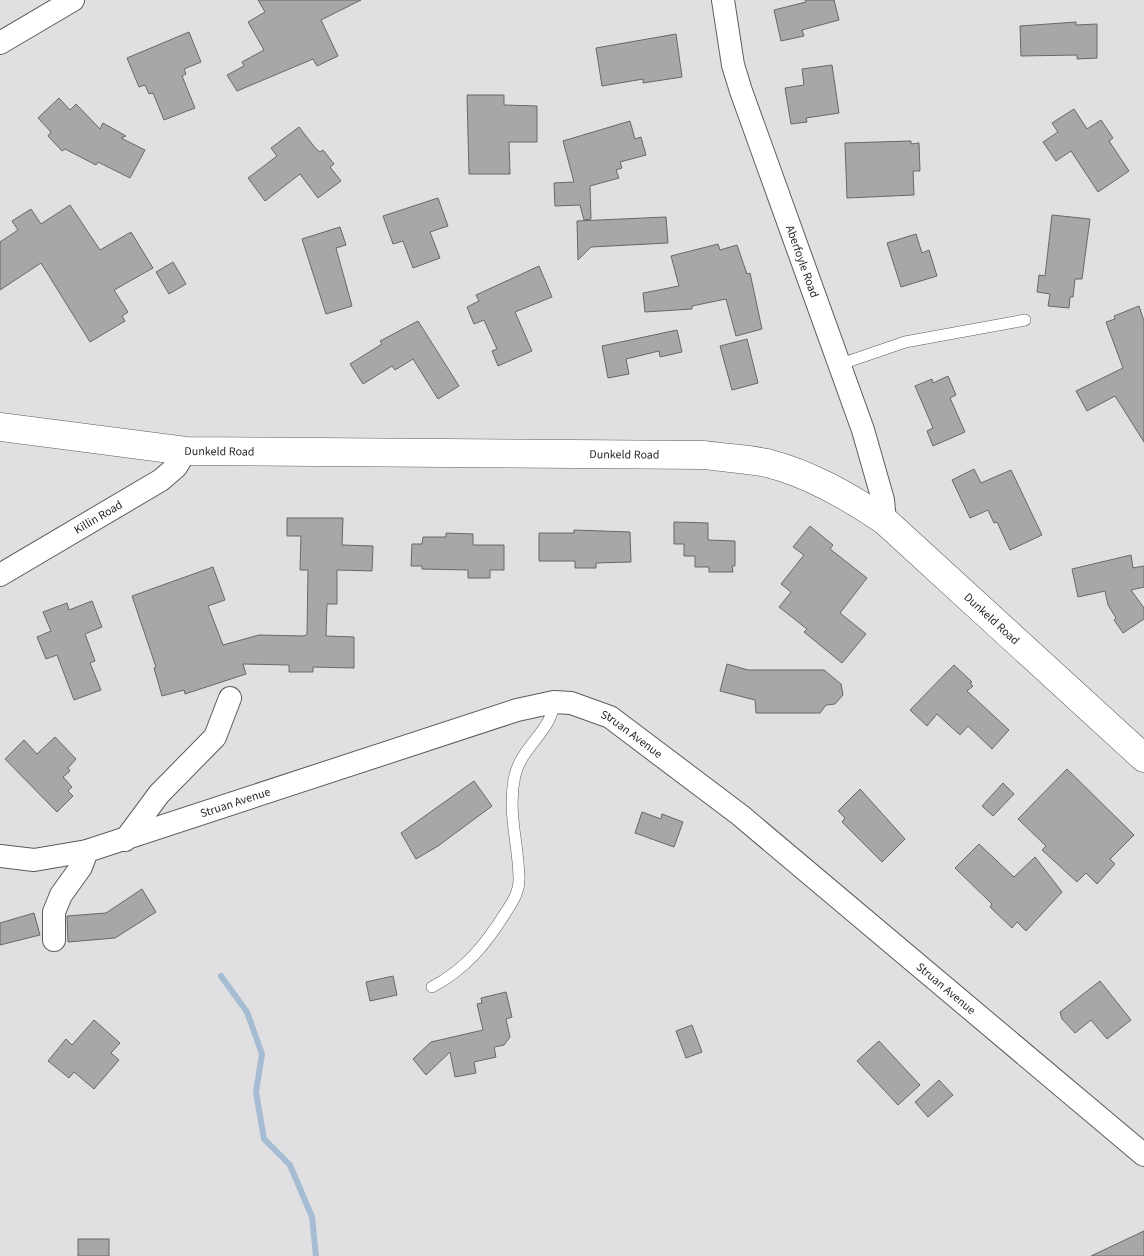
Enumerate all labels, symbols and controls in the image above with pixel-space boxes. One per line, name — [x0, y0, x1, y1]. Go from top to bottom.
street label: Aberfoyle Road — [781, 223, 823, 300]
street label: Dunkeld Road — [184, 442, 255, 460]
street label: Dunkeld Road — [589, 446, 660, 463]
street label: Killin Road — [71, 496, 126, 538]
street label: Dunkeld Road — [960, 589, 1023, 649]
street label: Struan Avenue — [598, 706, 666, 762]
street label: Struan Avenue — [198, 783, 273, 822]
street label: Struan Avenue — [913, 958, 980, 1018]

